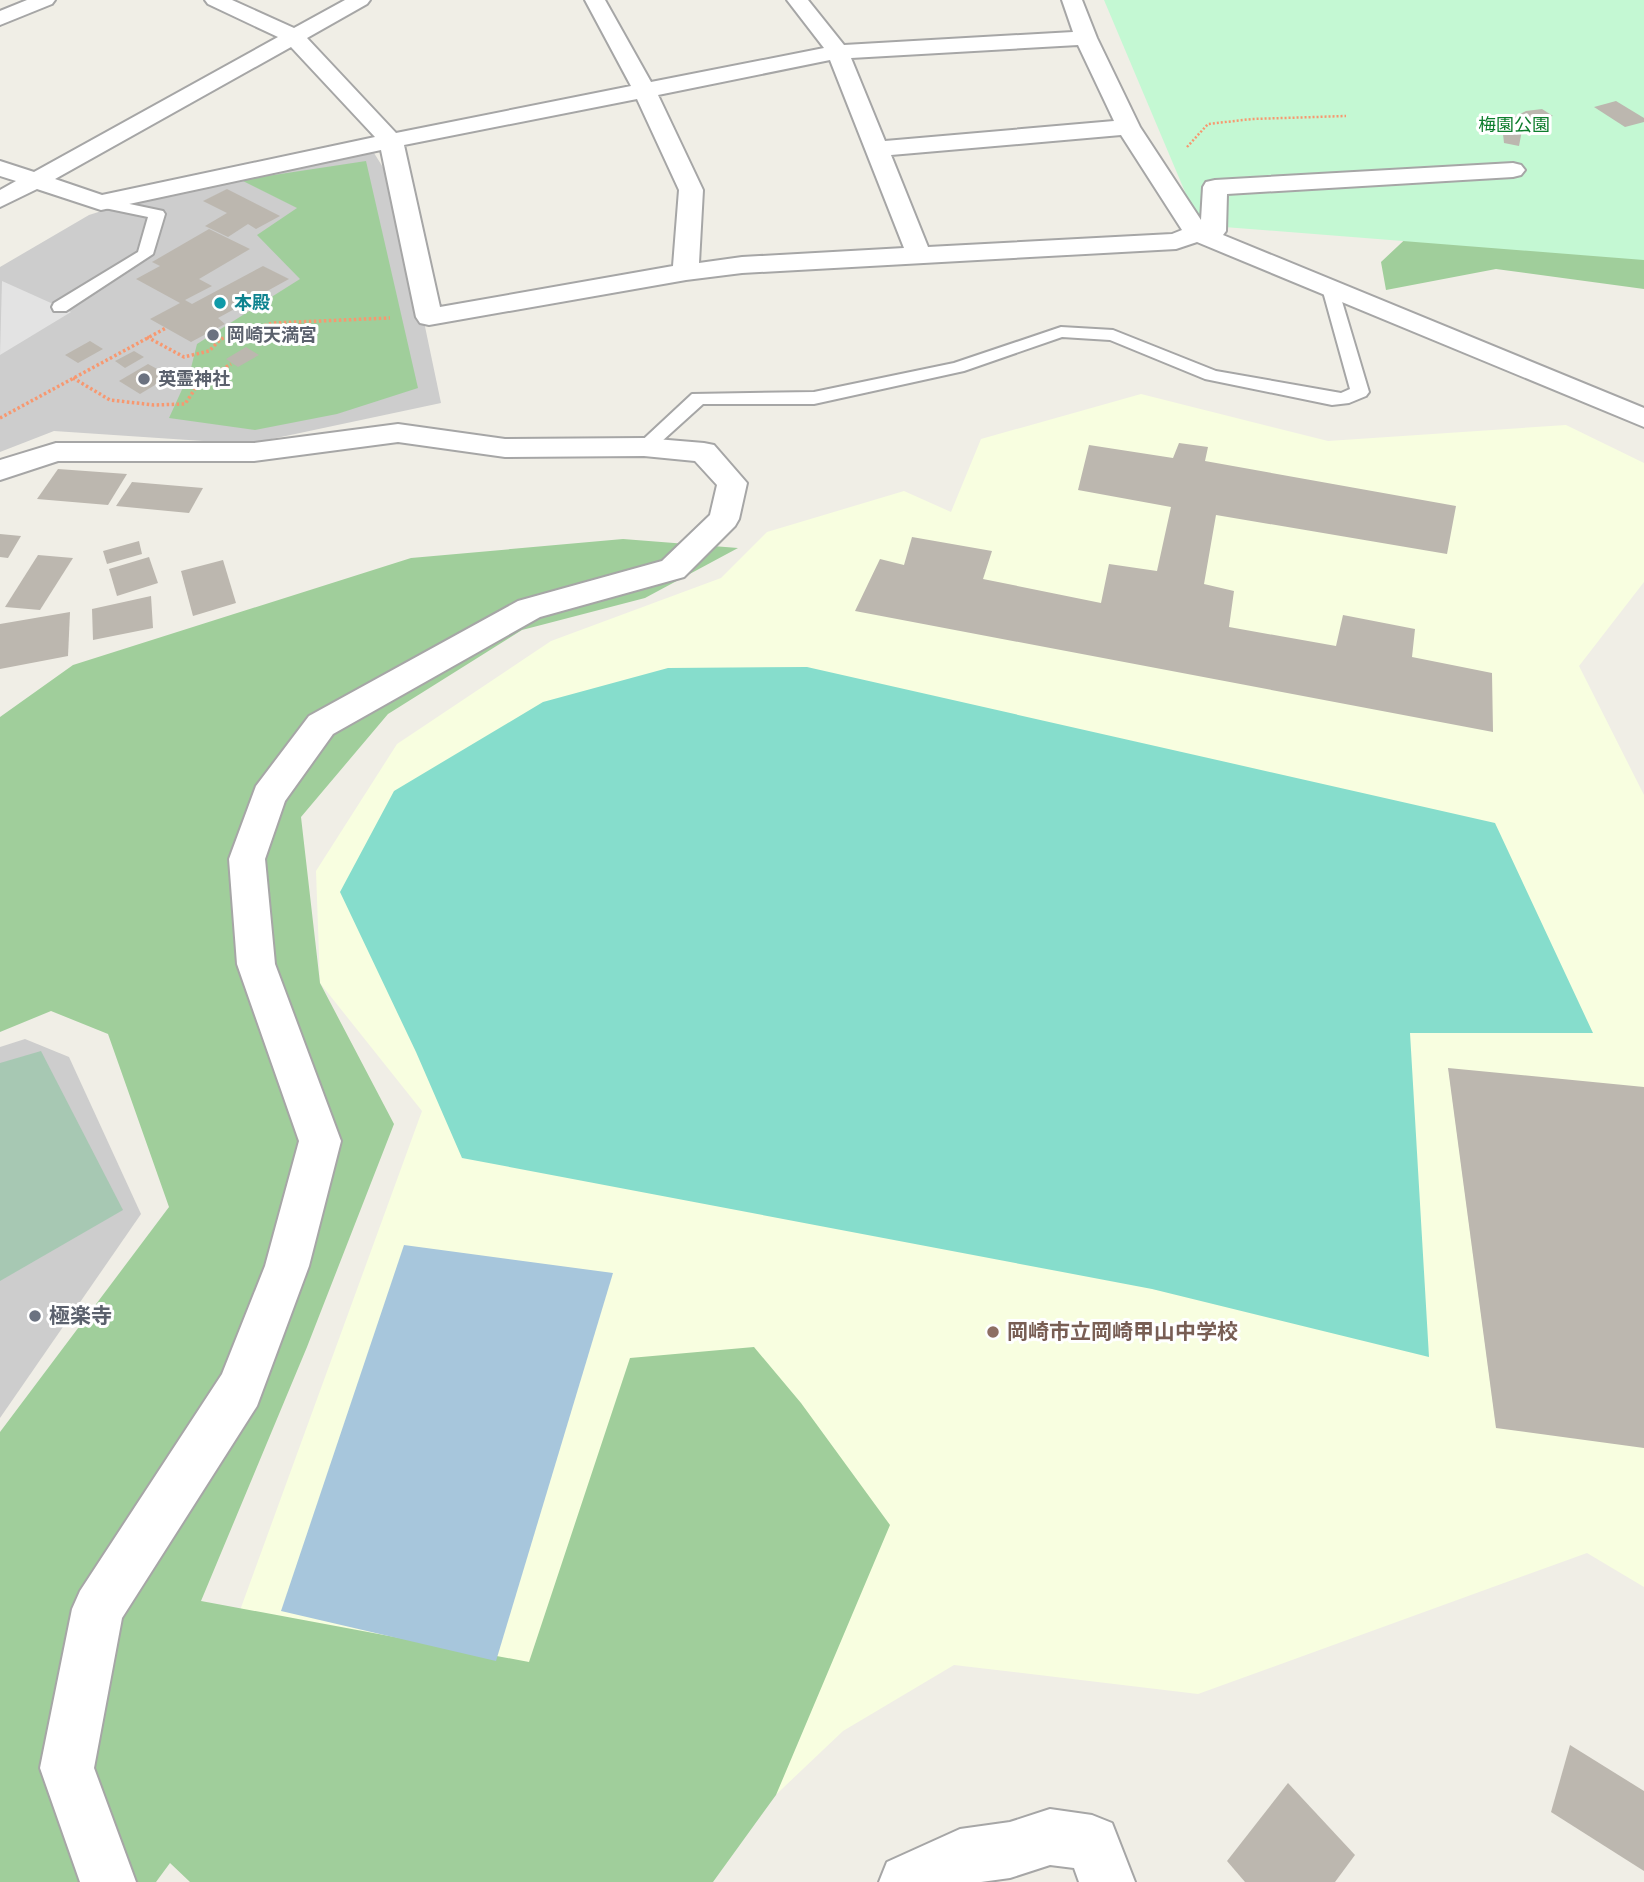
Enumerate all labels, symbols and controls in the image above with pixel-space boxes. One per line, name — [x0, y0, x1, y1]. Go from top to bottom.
park label: 梅園公園 — [1478, 113, 1550, 137]
place label: 本殿 — [234, 291, 270, 315]
marker: 本殿 — [212, 295, 228, 311]
place label: 岡崎天満宮 — [227, 323, 317, 347]
marker: 岡崎天満宮 — [205, 327, 221, 343]
place label: 英霊神社 — [158, 367, 230, 391]
marker: 英霊神社 — [136, 371, 152, 387]
place label: 極楽寺 — [49, 1302, 112, 1330]
marker: 極楽寺 — [27, 1308, 43, 1324]
place label: 岡崎市立岡崎甲山中学校 — [1007, 1318, 1238, 1346]
marker: 岡崎市立岡崎甲山中学校 — [985, 1324, 1001, 1340]

